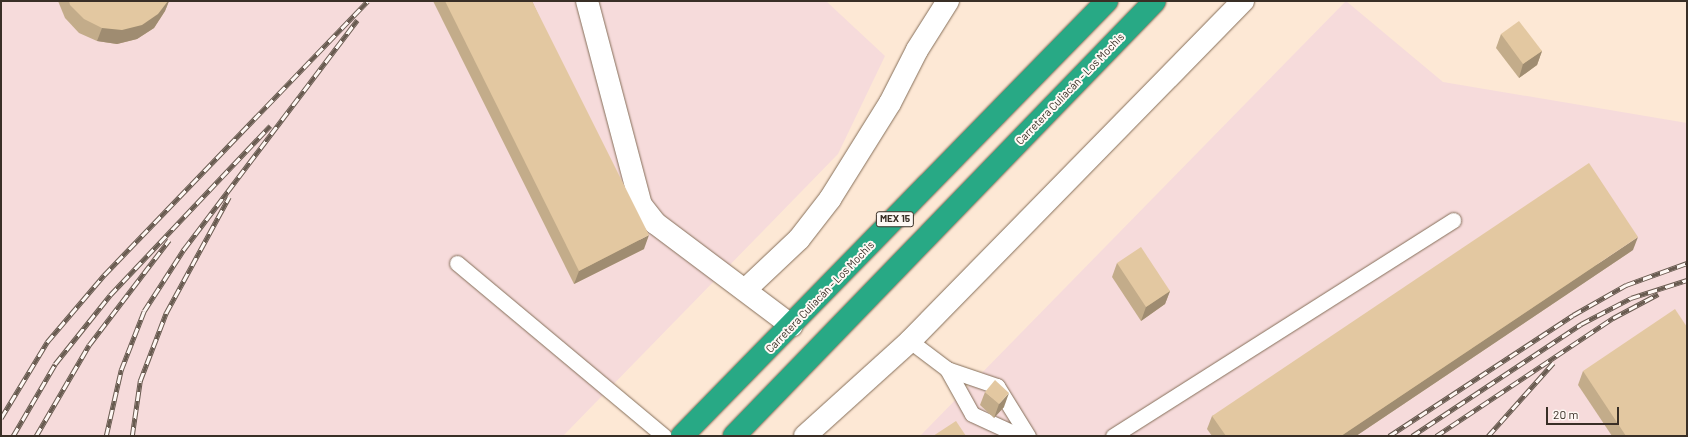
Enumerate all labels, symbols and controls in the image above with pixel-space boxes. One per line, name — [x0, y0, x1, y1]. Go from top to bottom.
street label: Carretera Culiacán - Los Mochis — [1013, 30, 1127, 148]
road number: MEX 15 — [875, 211, 915, 227]
street label: Carretera Culiacán - Los Mochis — [763, 238, 877, 356]
scale bar — [1548, 399, 1621, 425]
text: 20 m — [1553, 407, 1579, 421]

